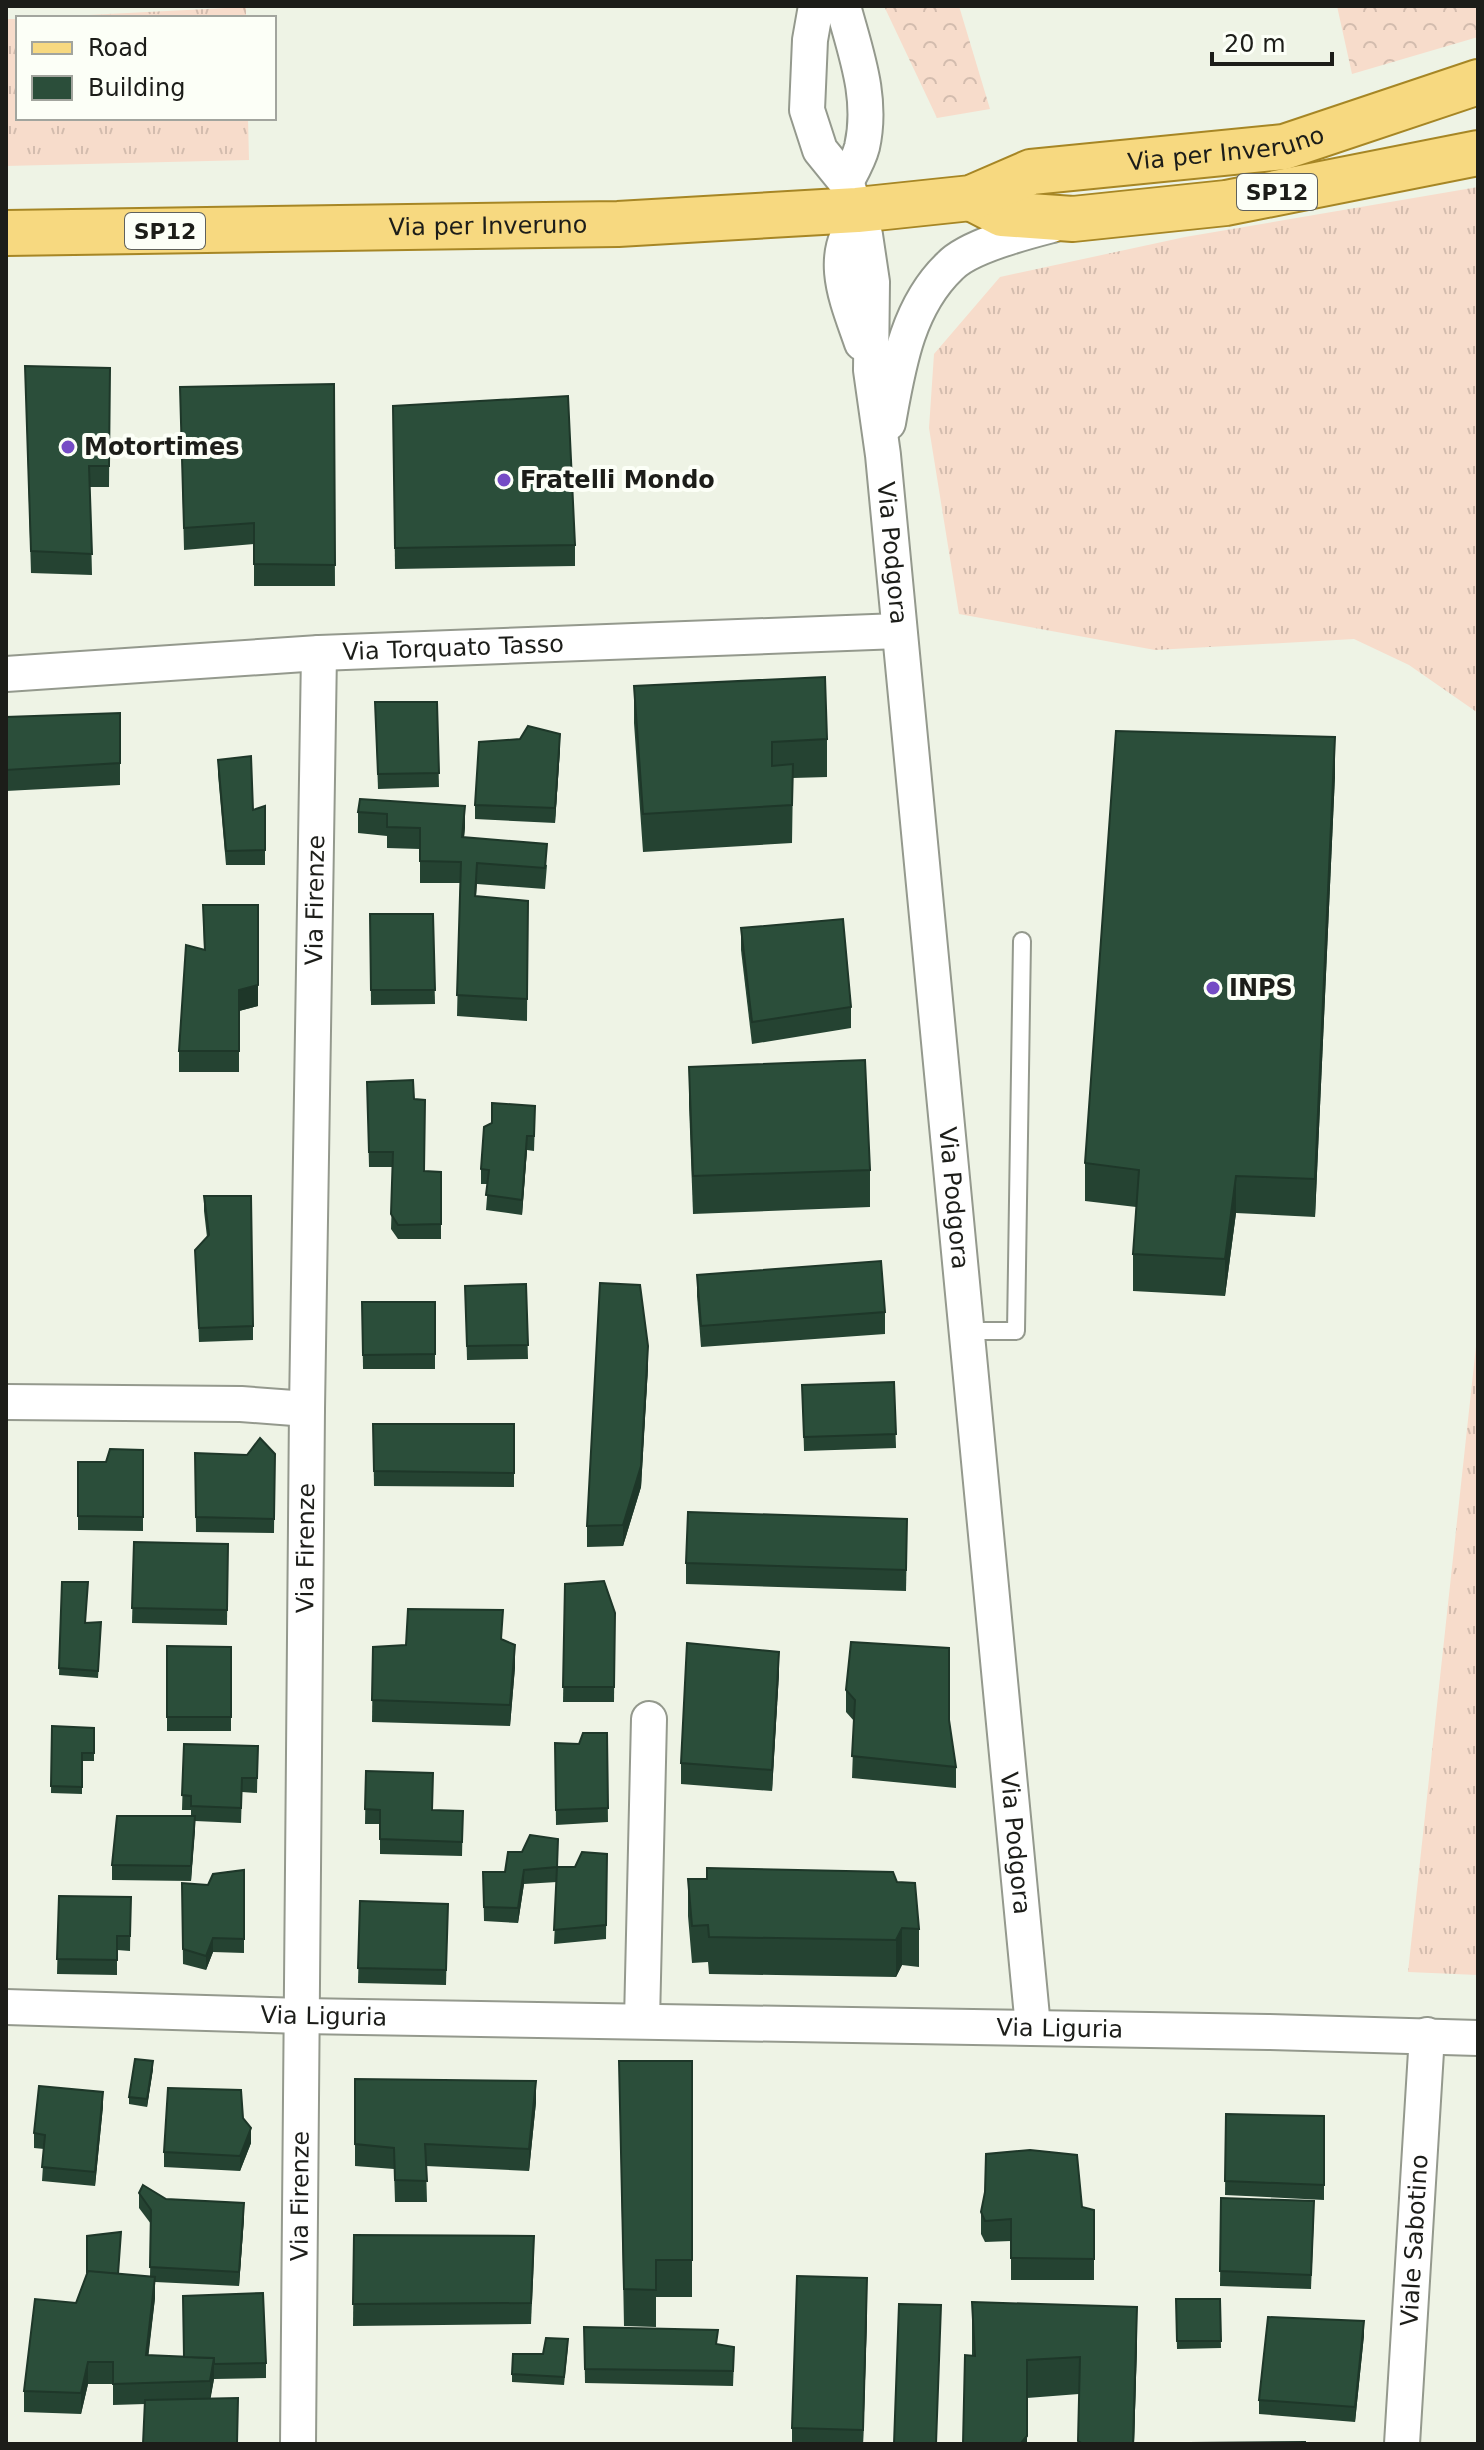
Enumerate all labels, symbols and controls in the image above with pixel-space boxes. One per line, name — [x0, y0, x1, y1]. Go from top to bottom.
legend — [16, 16, 276, 120]
scale bar — [1212, 16, 1332, 66]
text: 20 m — [1224, 30, 1286, 58]
text: Road — [88, 34, 148, 62]
text: Building — [88, 74, 185, 102]
street label: Via per Inveruno — [1126, 121, 1328, 176]
road number: SP12 — [1237, 174, 1317, 210]
street label: Via per Inveruno — [388, 210, 587, 241]
road number: SP12 — [125, 213, 205, 249]
place label: Motortimes — [84, 433, 239, 461]
marker: Motortimes — [59, 438, 77, 456]
place label: Fratelli Mondo — [520, 466, 715, 494]
marker: Fratelli Mondo — [495, 471, 513, 489]
street label: Via Podgora — [872, 481, 913, 626]
street label: Via Torquato Tasso — [342, 630, 565, 666]
street label: Via Firenze — [300, 835, 330, 965]
place label: INPS — [1229, 974, 1293, 1002]
marker: INPS — [1204, 979, 1222, 997]
street label: Via Podgora — [933, 1126, 975, 1271]
street label: Via Firenze — [291, 1483, 320, 1613]
street label: Via Podgora — [995, 1771, 1036, 1916]
street label: Via Liguria — [260, 2001, 387, 2031]
street label: Via Liguria — [996, 2014, 1123, 2044]
street label: Via Firenze — [286, 2131, 315, 2261]
street label: Viale Sabotino — [1395, 2154, 1434, 2327]

